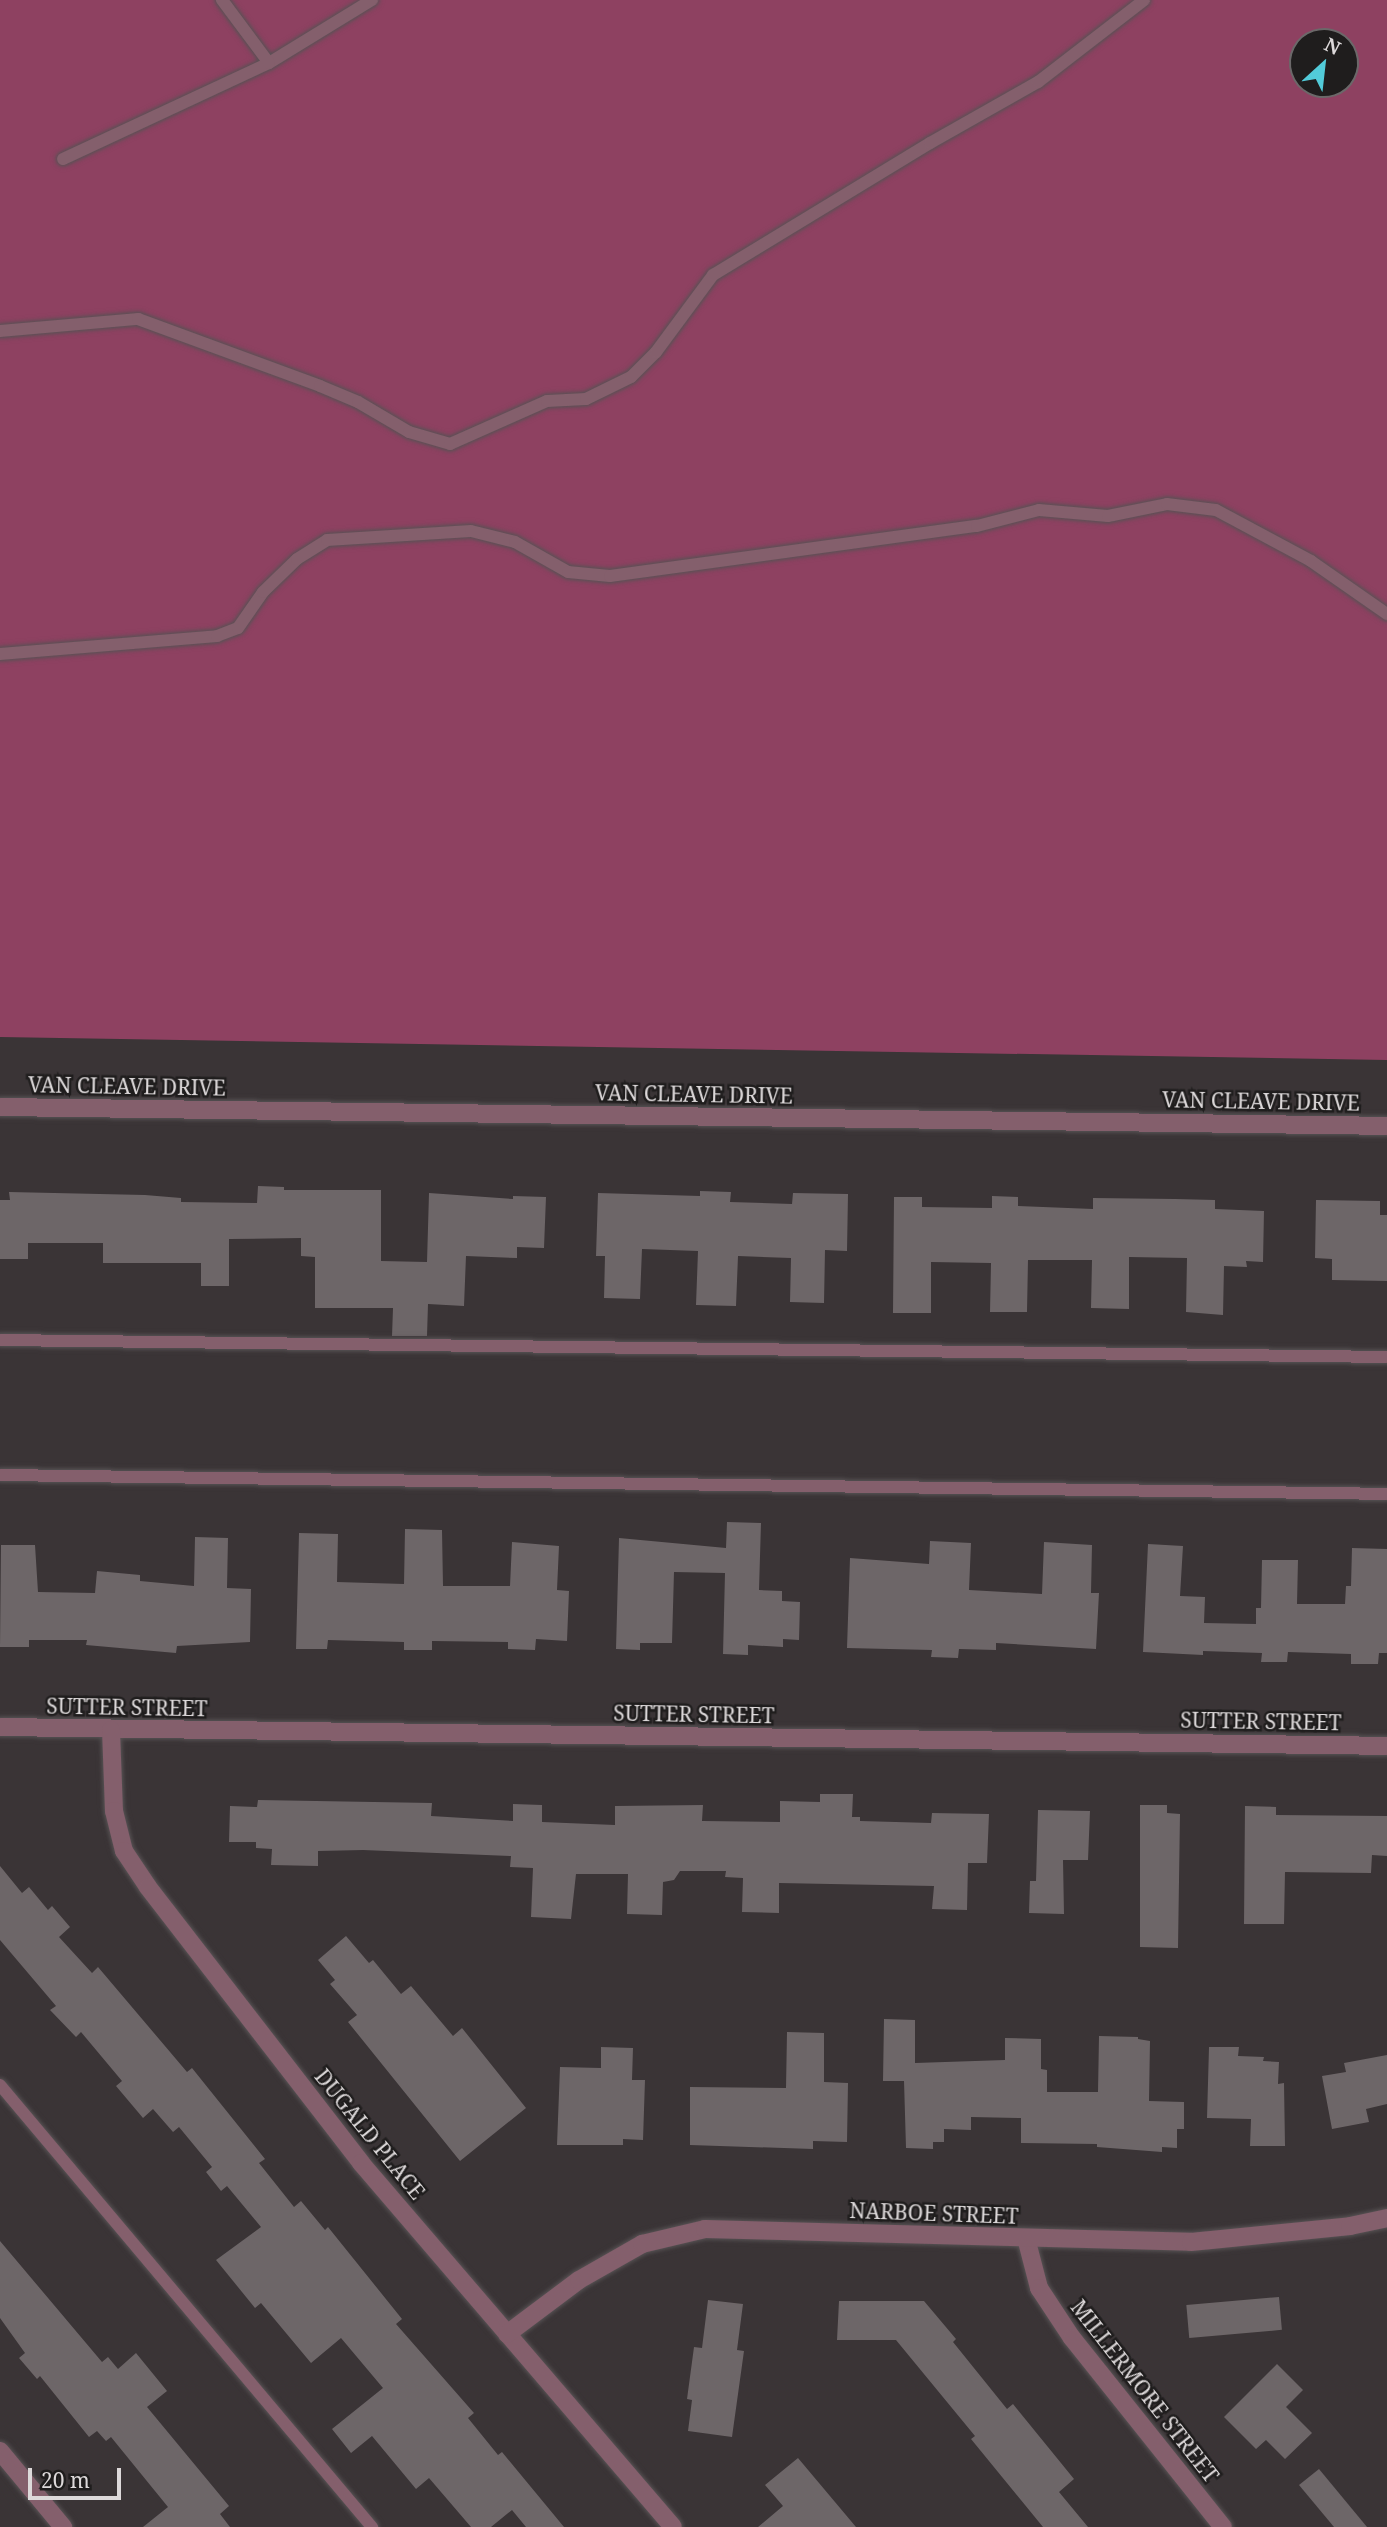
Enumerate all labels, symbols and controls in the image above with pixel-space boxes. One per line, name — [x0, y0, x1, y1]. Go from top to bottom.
north arrow — [1289, 28, 1359, 98]
text: N — [1320, 31, 1345, 61]
street label: VAN CLEAVE DRIVE — [28, 1072, 226, 1100]
street label: VAN CLEAVE DRIVE — [595, 1080, 793, 1108]
street label: VAN CLEAVE DRIVE — [1162, 1087, 1360, 1115]
street label: SUTTER STREET — [46, 1693, 208, 1721]
street label: SUTTER STREET — [613, 1700, 775, 1728]
street label: SUTTER STREET — [1180, 1707, 1342, 1735]
street label: DUGALD PLACE — [310, 2064, 430, 2204]
street label: NARBOE STREET — [849, 2197, 1019, 2229]
street label: MILLERMORE STREET — [1066, 2295, 1224, 2487]
scale bar — [32, 2454, 124, 2498]
text: 20 m — [41, 2466, 90, 2494]

